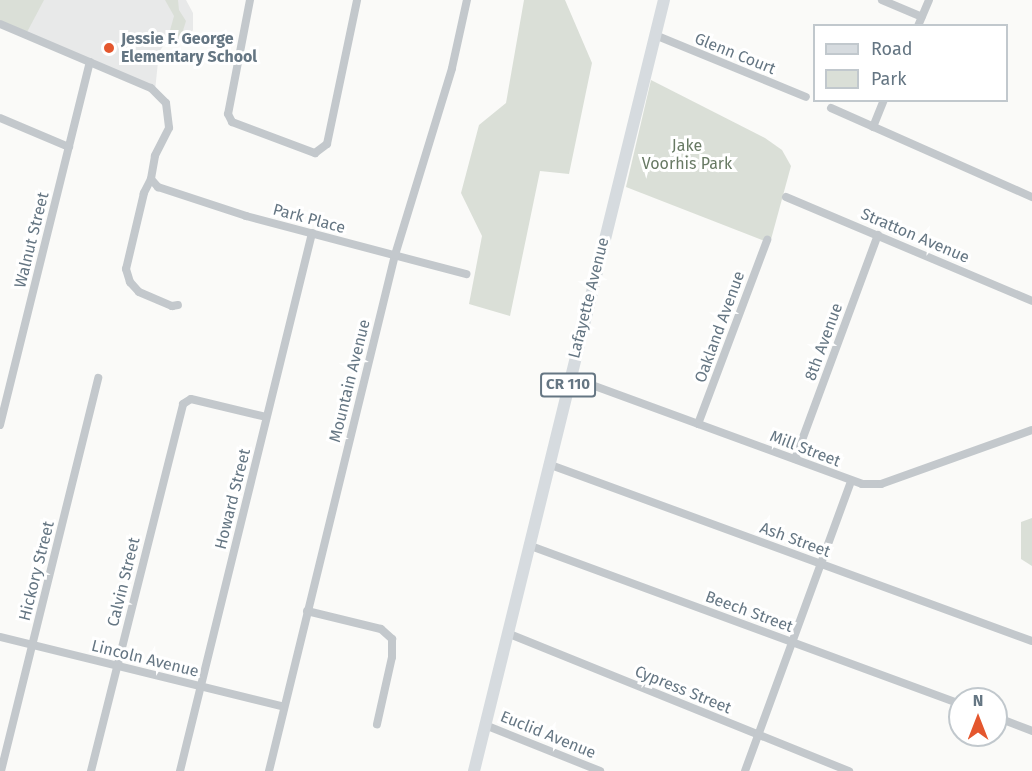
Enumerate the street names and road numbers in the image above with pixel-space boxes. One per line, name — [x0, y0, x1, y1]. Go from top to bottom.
street label: Glenn Court — [692, 29, 778, 79]
street label: Walnut Street — [11, 190, 53, 290]
street label: Park Place — [271, 200, 347, 238]
street label: Stratton Avenue — [858, 204, 972, 268]
street label: Lafayette Avenue — [565, 236, 613, 360]
street label: Oakland Avenue — [691, 269, 749, 385]
street label: 8th Avenue — [801, 301, 847, 383]
street label: Mountain Avenue — [325, 318, 375, 444]
road number: CR 110 — [540, 373, 596, 397]
street label: Mill Street — [767, 427, 843, 471]
street label: Howard Street — [211, 447, 255, 551]
street label: Ash Street — [757, 518, 833, 562]
street label: Hickory Street — [15, 519, 59, 623]
street label: Calvin Street — [104, 535, 144, 629]
street label: Beech Street — [703, 587, 795, 637]
street label: Lincoln Avenue — [89, 636, 201, 682]
street label: Cypress Street — [632, 662, 734, 718]
street label: Euclid Avenue — [497, 707, 599, 763]

